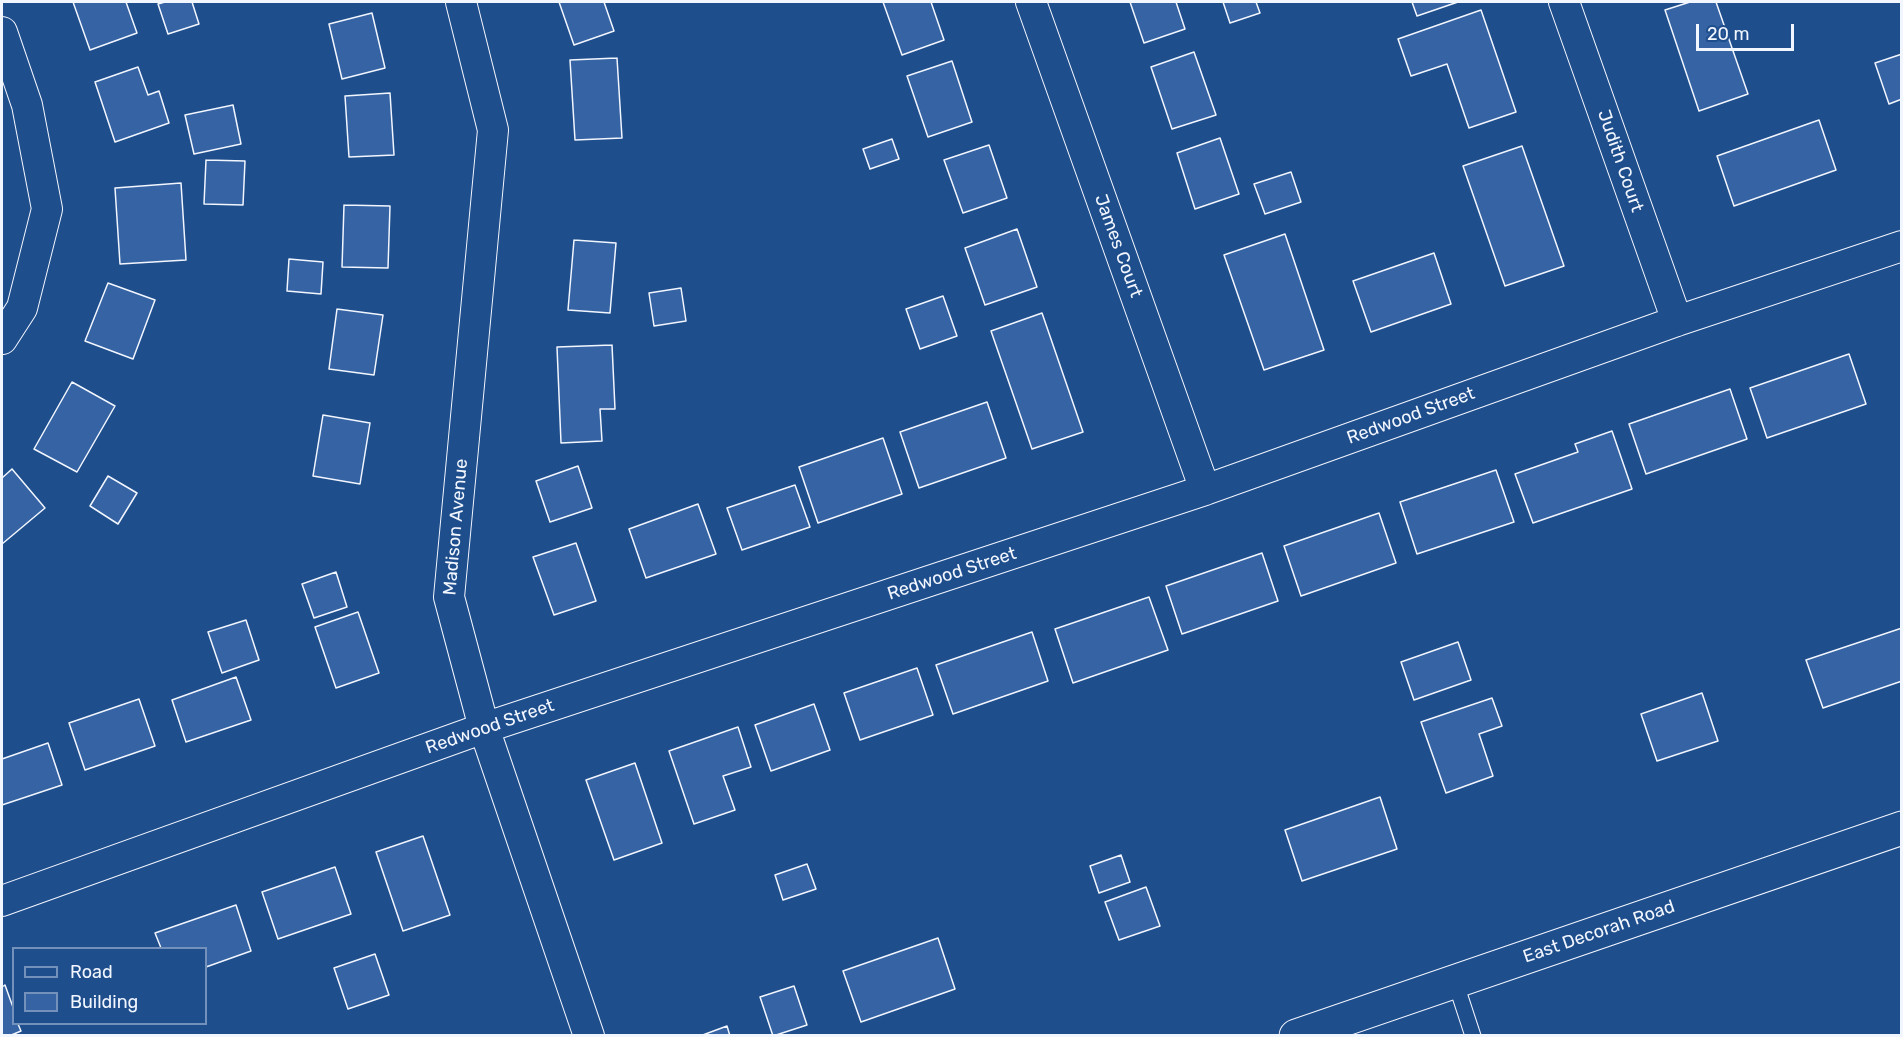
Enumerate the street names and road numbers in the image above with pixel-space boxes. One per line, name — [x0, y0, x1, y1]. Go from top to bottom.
street label: Judith Court — [1592, 107, 1648, 215]
street label: James Court — [1089, 192, 1147, 300]
street label: Redwood Street — [1344, 383, 1478, 449]
street label: Madison Avenue — [439, 458, 473, 596]
street label: Redwood Street — [885, 543, 1019, 605]
street label: Redwood Street — [423, 695, 557, 759]
street label: East Decorah Road — [1520, 896, 1678, 968]

